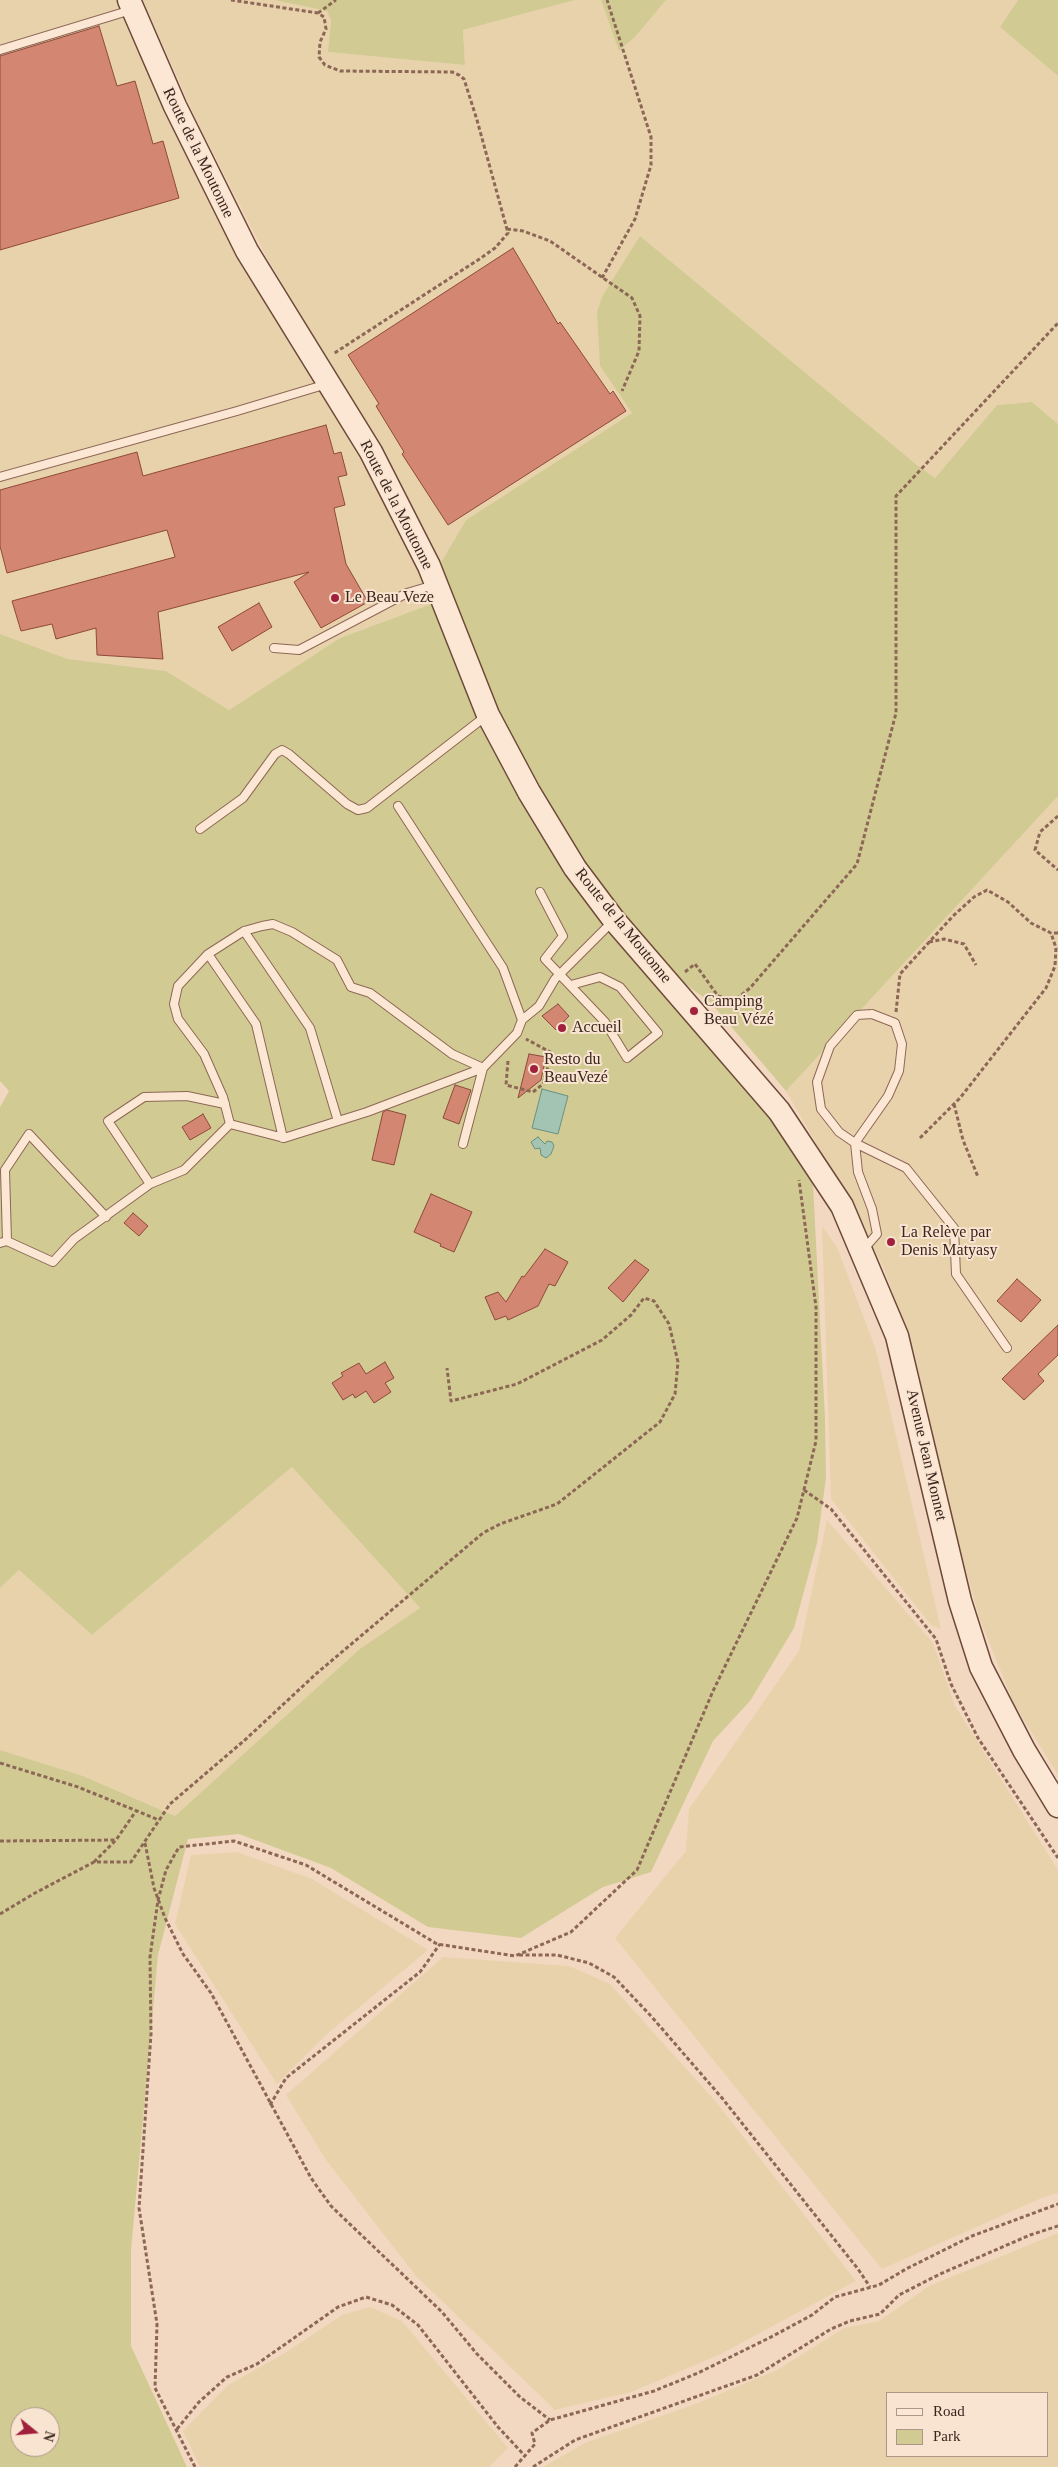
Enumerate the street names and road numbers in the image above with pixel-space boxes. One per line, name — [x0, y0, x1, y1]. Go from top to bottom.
street label: Route de la Moutonne — [158, 85, 238, 221]
street label: Route de la Moutonne — [355, 437, 437, 573]
street label: Route de la Moutonne — [571, 865, 675, 987]
street label: Avenue Jean Monnet — [901, 1387, 951, 1523]

